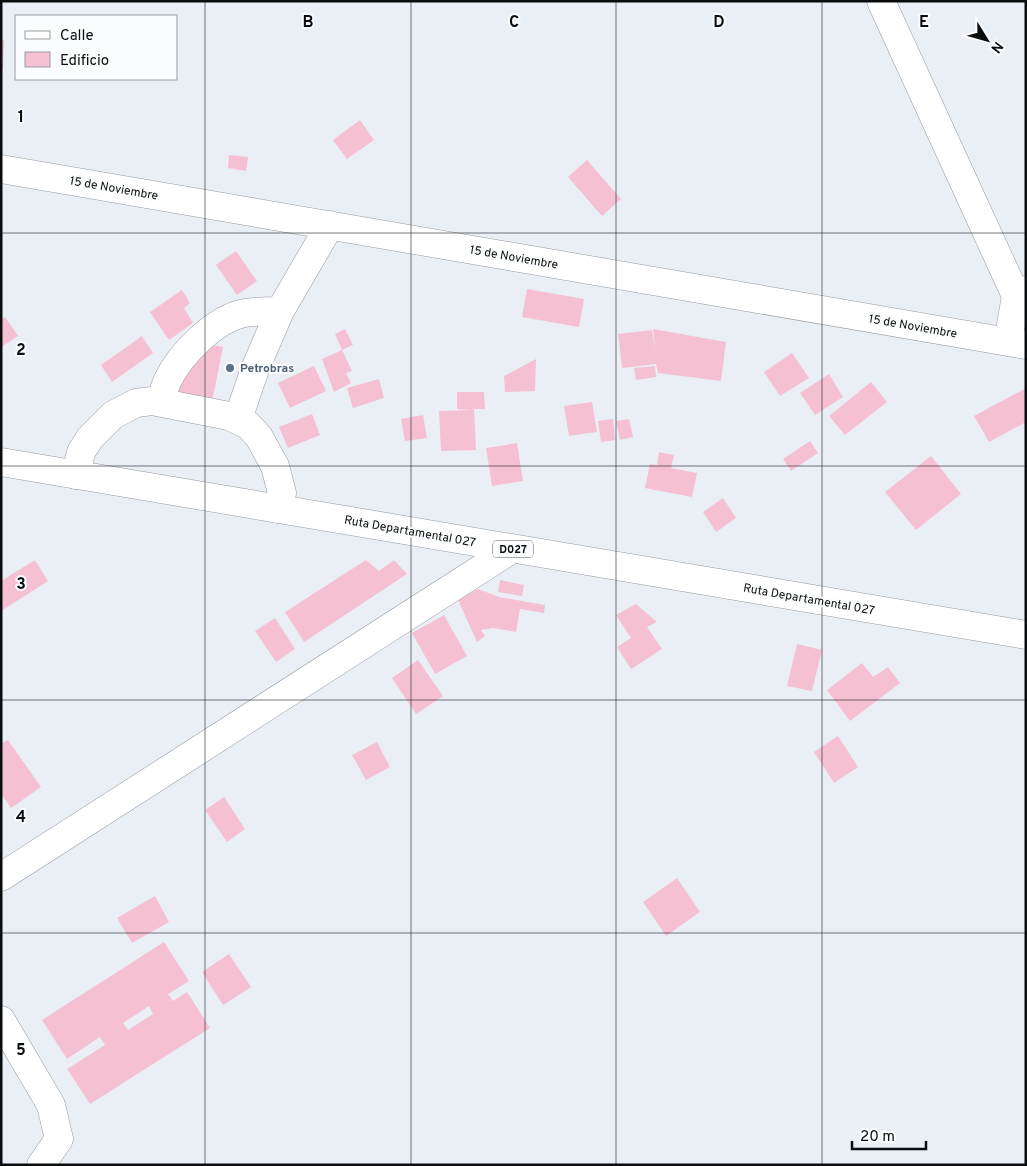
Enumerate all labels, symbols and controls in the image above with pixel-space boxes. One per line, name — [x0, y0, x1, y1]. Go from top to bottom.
text: B — [302, 13, 314, 33]
text: C — [509, 13, 519, 33]
text: D — [713, 13, 725, 33]
text: E — [919, 13, 929, 33]
legend — [15, 15, 178, 80]
north arrow — [962, 15, 1012, 65]
text: Calle — [60, 27, 94, 46]
text: N — [986, 38, 1006, 56]
text: Edificio — [60, 52, 109, 71]
text: 1 — [18, 108, 24, 128]
street label: 15 de Noviembre — [68, 173, 159, 205]
street label: 15 de Noviembre — [468, 242, 559, 274]
street label: 15 de Noviembre — [867, 311, 958, 343]
text: 2 — [16, 341, 26, 361]
place label: Petrobras — [240, 361, 294, 377]
marker: Petrobras — [224, 362, 236, 374]
street label: Ruta Departamental 027 — [343, 513, 477, 551]
road number: D027 — [493, 540, 533, 558]
text: 3 — [16, 575, 26, 595]
street label: Ruta Departamental 027 — [742, 581, 876, 619]
text: 4 — [16, 808, 26, 828]
text: 5 — [16, 1041, 26, 1061]
scale bar — [852, 1118, 926, 1150]
text: 20 m — [860, 1128, 895, 1147]

